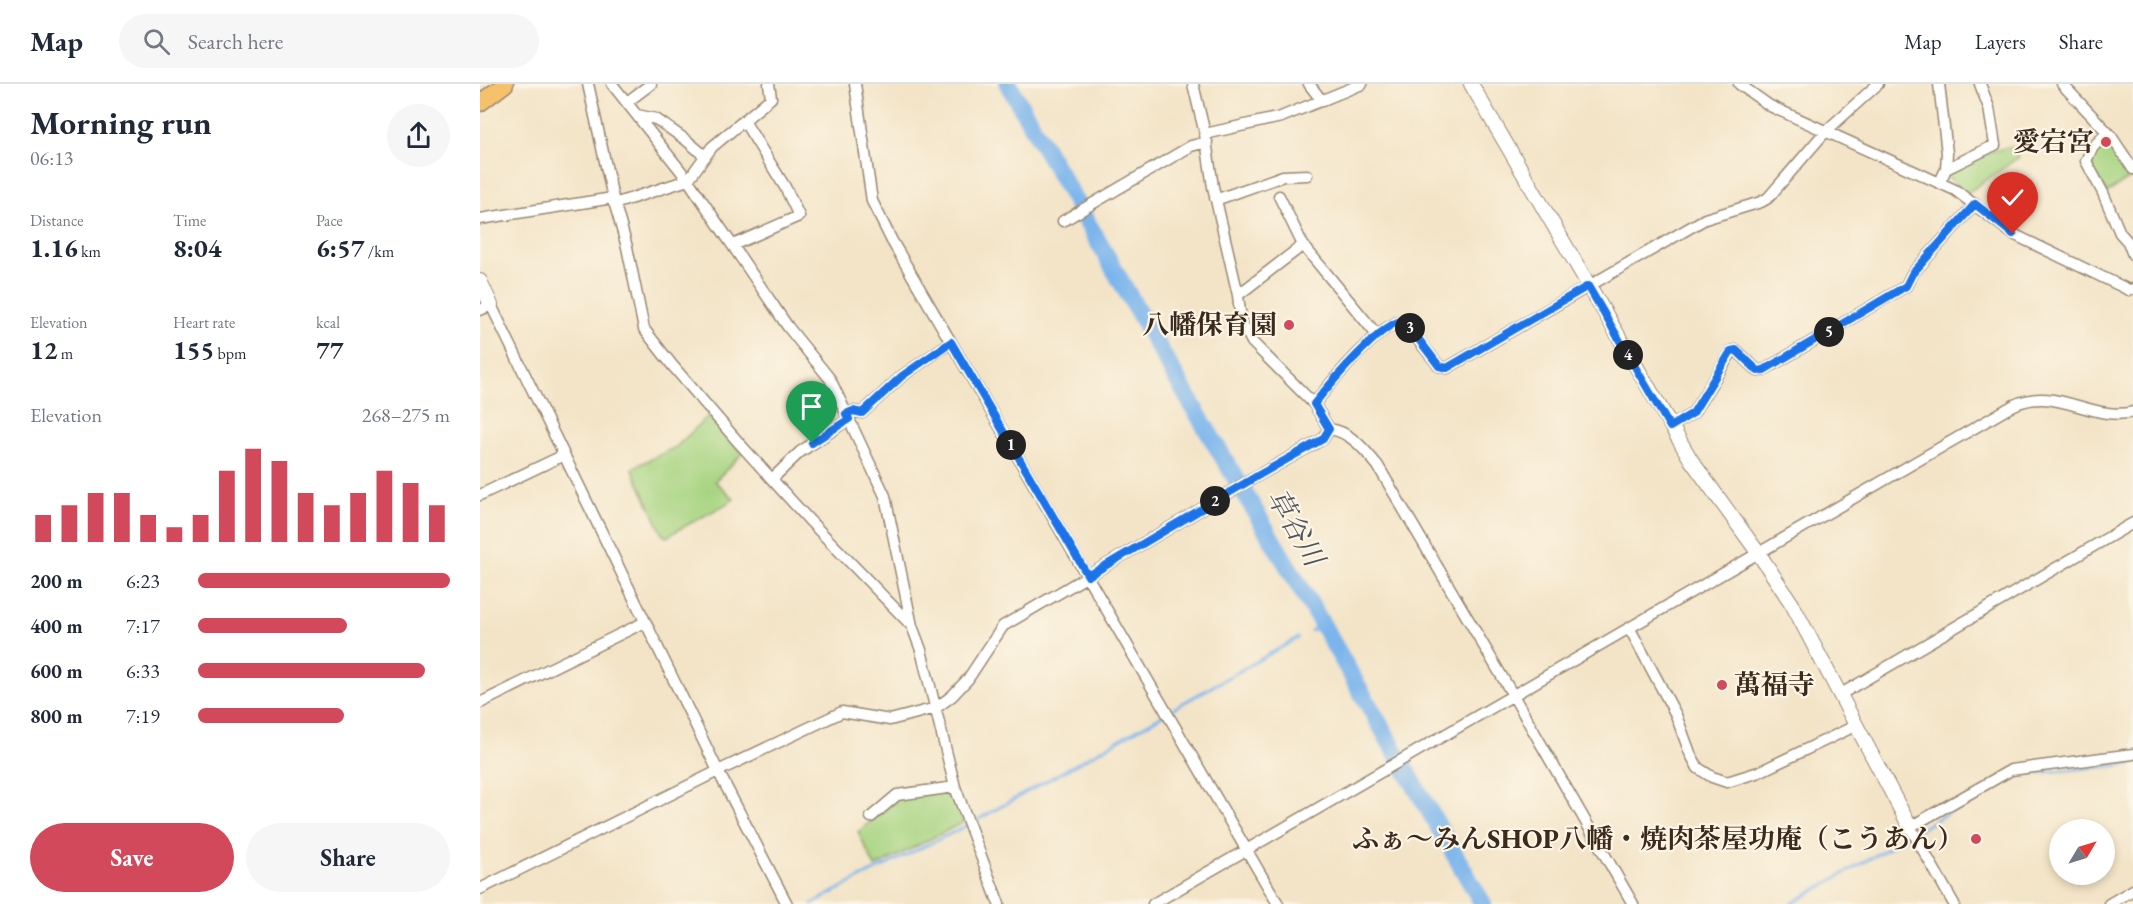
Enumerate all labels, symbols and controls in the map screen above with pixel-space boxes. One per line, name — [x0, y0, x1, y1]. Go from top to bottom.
search box — [119, 14, 539, 68]
text: Map — [30, 23, 83, 59]
icon: search — [140, 25, 173, 58]
text: Search here — [188, 27, 283, 56]
text: Map — [1904, 28, 1942, 55]
text: Layers — [1975, 28, 2026, 55]
text: Share — [2059, 28, 2103, 55]
text: Morning run — [30, 101, 212, 144]
button: share — [387, 104, 450, 167]
place label: 愛宕宮 — [2013, 124, 2094, 159]
marker: 愛宕宮 — [2099, 135, 2113, 149]
text: 06:13 — [30, 145, 73, 171]
pin — [1987, 172, 2038, 234]
icon: check — [1996, 181, 2029, 214]
text: Distance — [30, 210, 83, 231]
text: Time — [173, 210, 206, 231]
text: Pace — [316, 210, 343, 231]
text: 1.16 — [30, 231, 78, 265]
text: 8:04 — [173, 231, 222, 265]
text: 6:57 — [316, 231, 365, 265]
text: km — [78, 241, 101, 262]
text: /km — [365, 241, 394, 262]
place label: 八幡保育園 — [1142, 307, 1277, 342]
text: Elevation — [30, 312, 88, 333]
text: Heart rate — [173, 312, 235, 333]
text: kcal — [316, 312, 340, 333]
pin: 3 — [1395, 313, 1425, 343]
text: 3 — [1406, 317, 1414, 338]
pin: 5 — [1814, 317, 1844, 347]
marker: 八幡保育園 — [1282, 318, 1296, 332]
text: 5 — [1825, 321, 1833, 342]
text: 12 — [30, 333, 58, 367]
text: 155 — [173, 333, 214, 367]
text: 77 — [316, 333, 344, 367]
pin: 4 — [1613, 340, 1643, 370]
text: m — [58, 343, 73, 364]
text: bpm — [214, 343, 246, 364]
text: 4 — [1624, 344, 1632, 365]
pin — [786, 381, 837, 443]
icon: arrive — [795, 390, 828, 423]
text: Elevation — [30, 402, 102, 428]
text: 268–275 m — [362, 402, 450, 428]
pin: 1 — [996, 430, 1026, 460]
text: 1 — [1007, 434, 1015, 455]
water label: 草谷川 — [1259, 482, 1334, 575]
pin: 2 — [1200, 486, 1230, 516]
text: 2 — [1211, 490, 1219, 511]
text: 200 m — [30, 568, 83, 594]
text: 6:23 — [126, 568, 160, 594]
text: 400 m — [30, 613, 83, 639]
text: 7:17 — [126, 613, 160, 639]
text: 600 m — [30, 658, 83, 684]
text: 6:33 — [126, 658, 160, 684]
place label: 萬福寺 — [1734, 667, 1815, 702]
marker: 萬福寺 — [1715, 678, 1729, 692]
text: 800 m — [30, 703, 83, 729]
text: 7:19 — [126, 703, 160, 729]
north arrow — [2049, 819, 2115, 885]
map controls — [2049, 819, 2115, 885]
place label: ふぁ～みんSHOP八幡・焼肉茶屋功庵（こうあん） — [1352, 821, 1964, 856]
button: Save — [30, 823, 234, 892]
button: Share — [246, 823, 450, 892]
marker: ふぁ～みんSHOP八幡・焼肉茶屋功庵（こうあん） — [1969, 832, 1983, 846]

